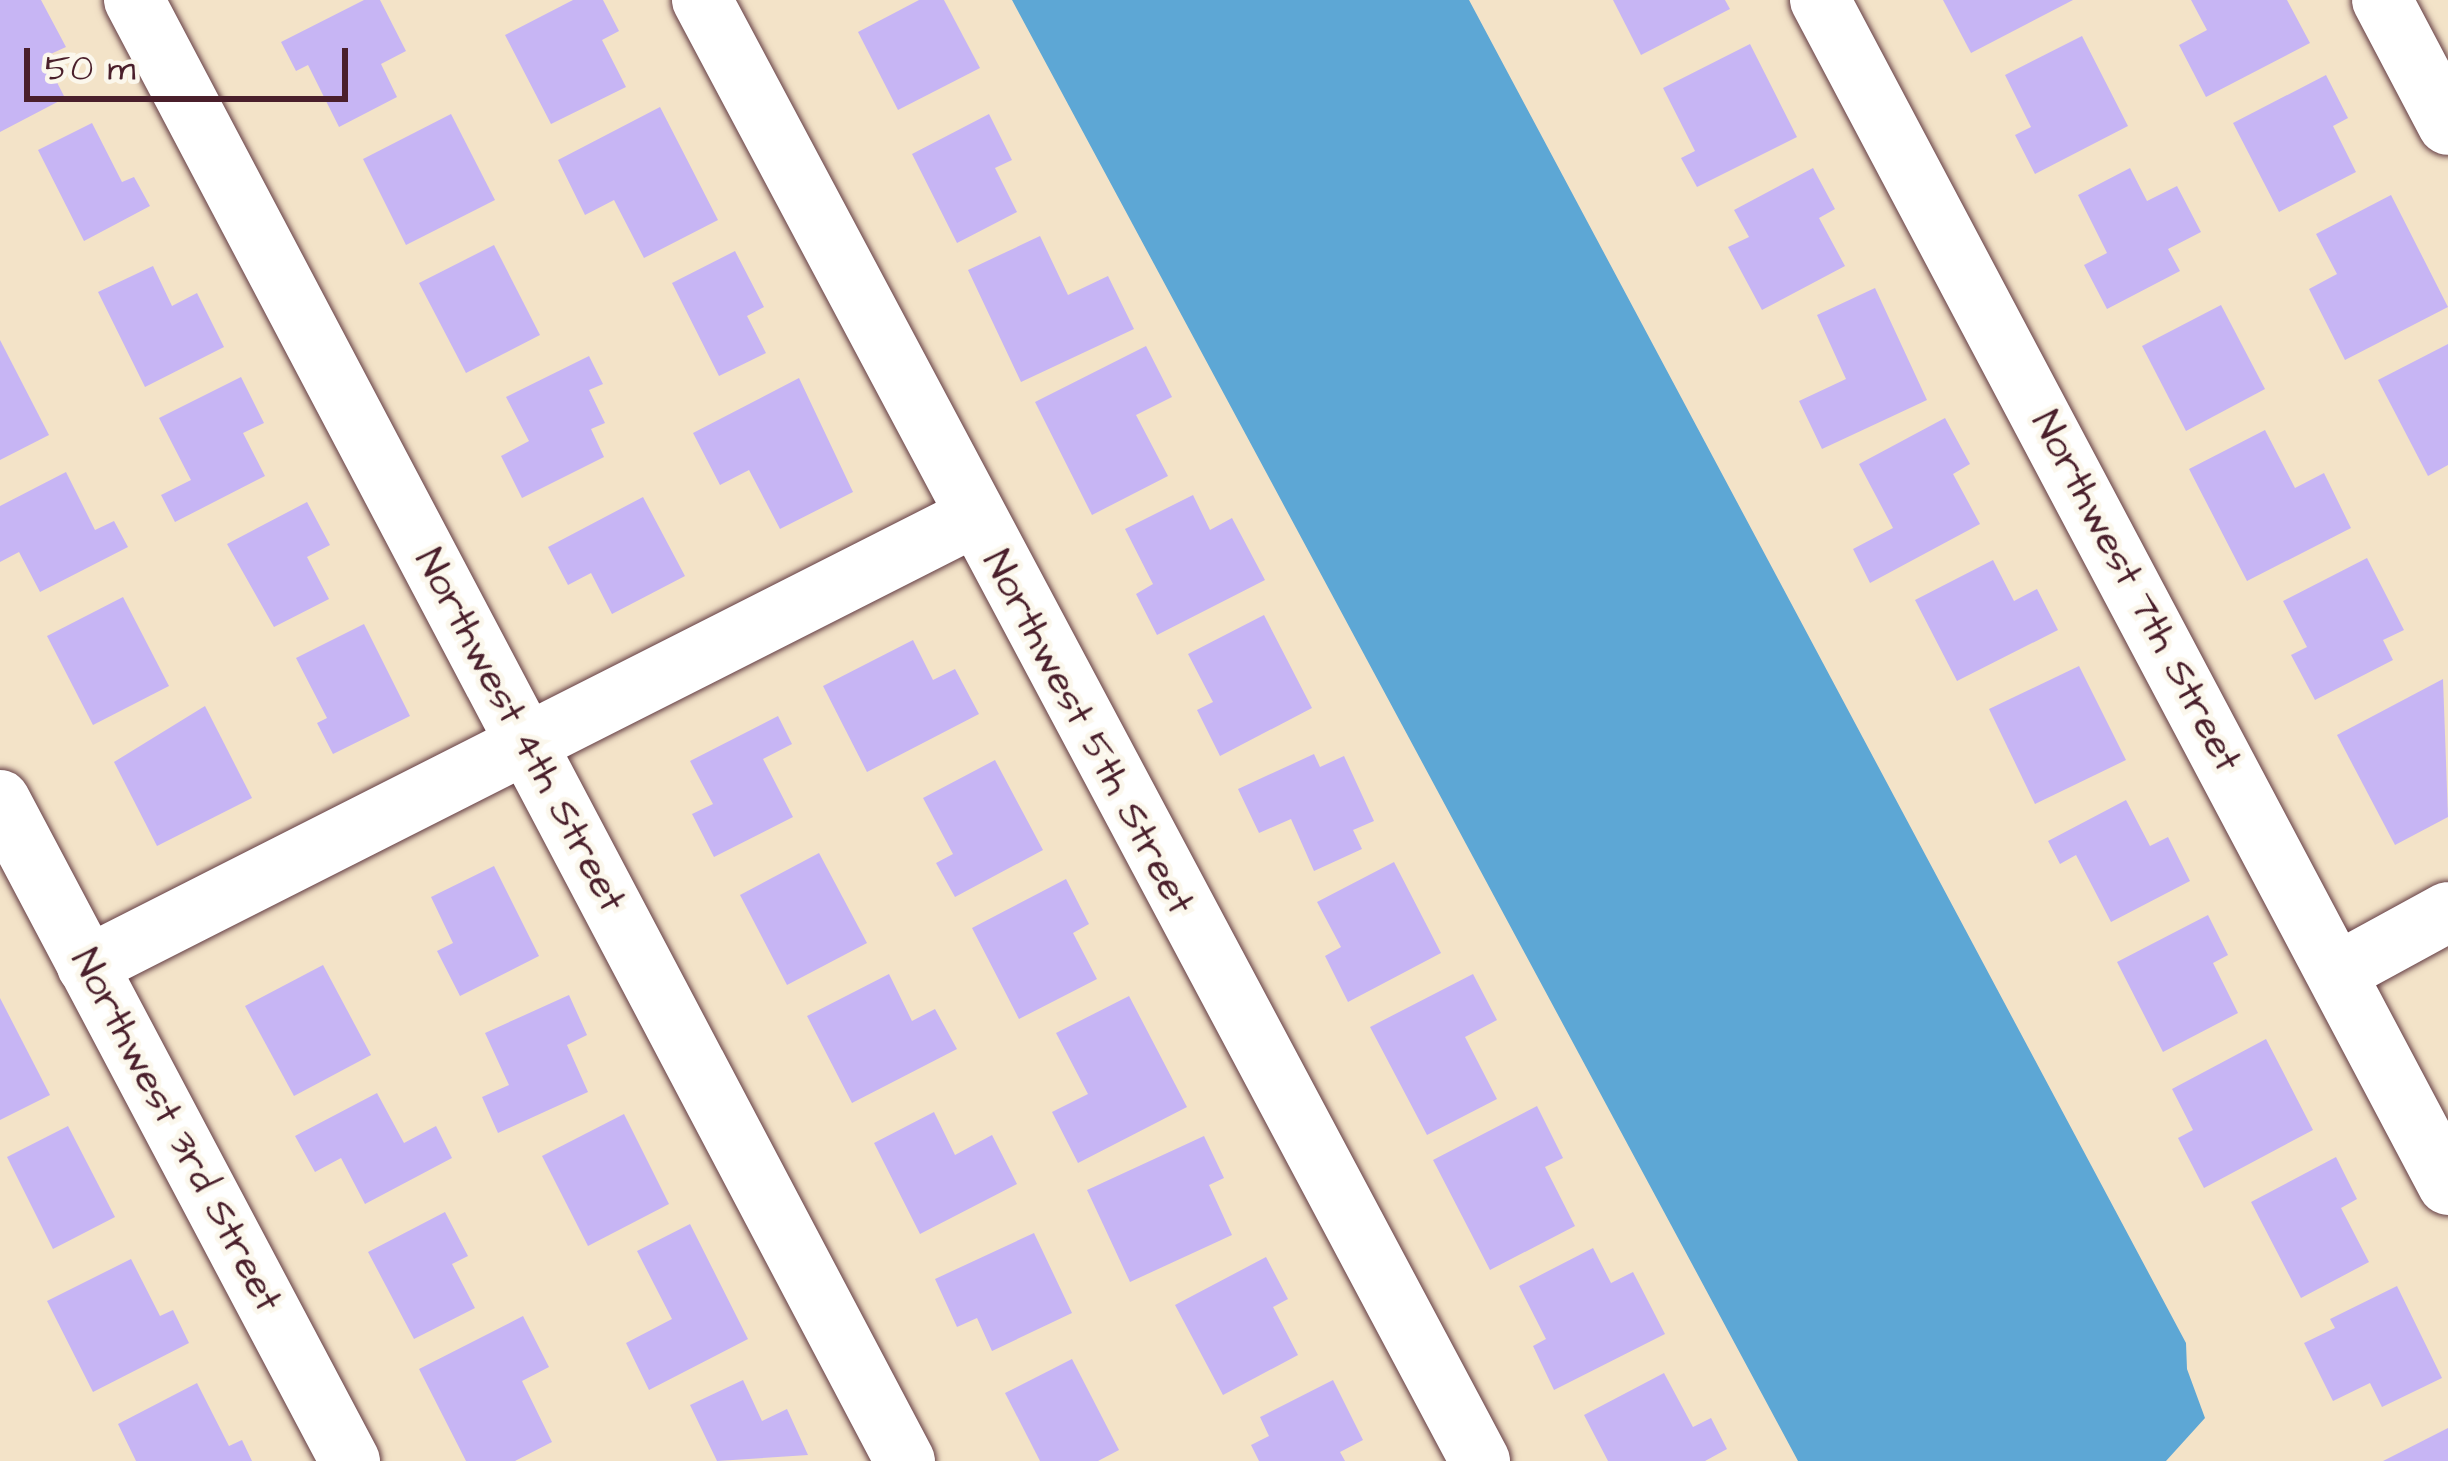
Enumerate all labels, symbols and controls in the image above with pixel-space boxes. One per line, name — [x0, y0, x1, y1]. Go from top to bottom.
scale bar — [30, 24, 354, 98]
text: 50 m — [45, 43, 136, 94]
street label: Northwest 7th Street — [2020, 404, 2250, 780]
street label: Northwest 4th Street — [403, 542, 635, 920]
street label: Northwest 5th Street — [971, 543, 1203, 923]
street label: Northwest 3rd Street — [60, 942, 290, 1320]

